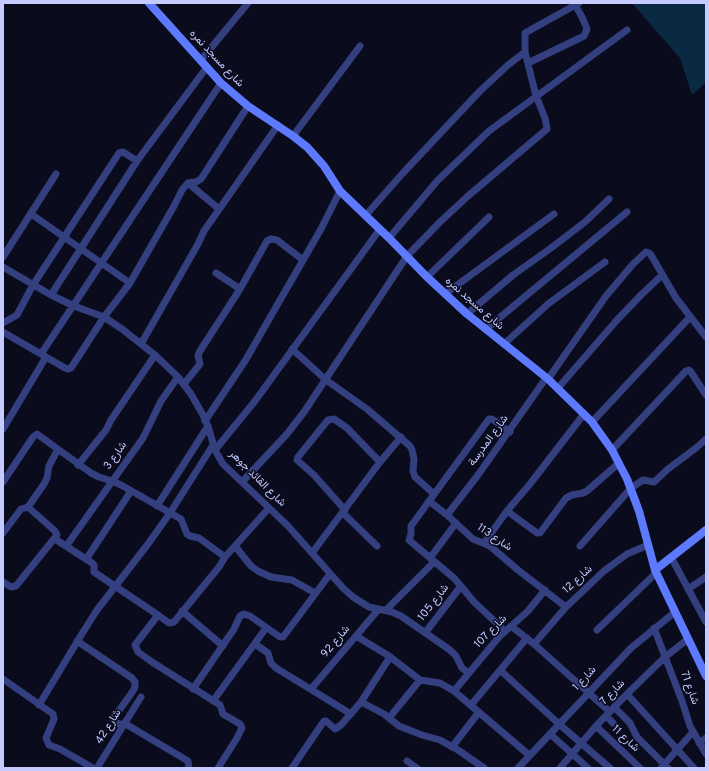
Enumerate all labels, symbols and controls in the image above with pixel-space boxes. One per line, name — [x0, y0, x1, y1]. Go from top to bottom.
street label: شارع مسجد نمره — [186, 28, 246, 90]
street label: شارع مسجد نمره — [442, 275, 506, 333]
street label: شارع المدرسة — [466, 413, 512, 469]
street label: شارع 3 — [102, 439, 130, 473]
street label: شارع القائد جوهر — [226, 448, 288, 510]
street label: شارع 113 — [474, 521, 514, 555]
street label: شارع 12 — [561, 563, 595, 597]
street label: شارع 105 — [416, 582, 452, 624]
street label: شارع 107 — [472, 613, 510, 651]
street label: شارع 92 — [319, 623, 353, 661]
street label: شارع 1 — [570, 664, 600, 694]
street label: شارع 71 — [677, 669, 701, 707]
street label: شارع 7 — [598, 677, 628, 709]
street label: شارع 42 — [93, 707, 125, 747]
street label: شارع 11 — [608, 723, 642, 755]

